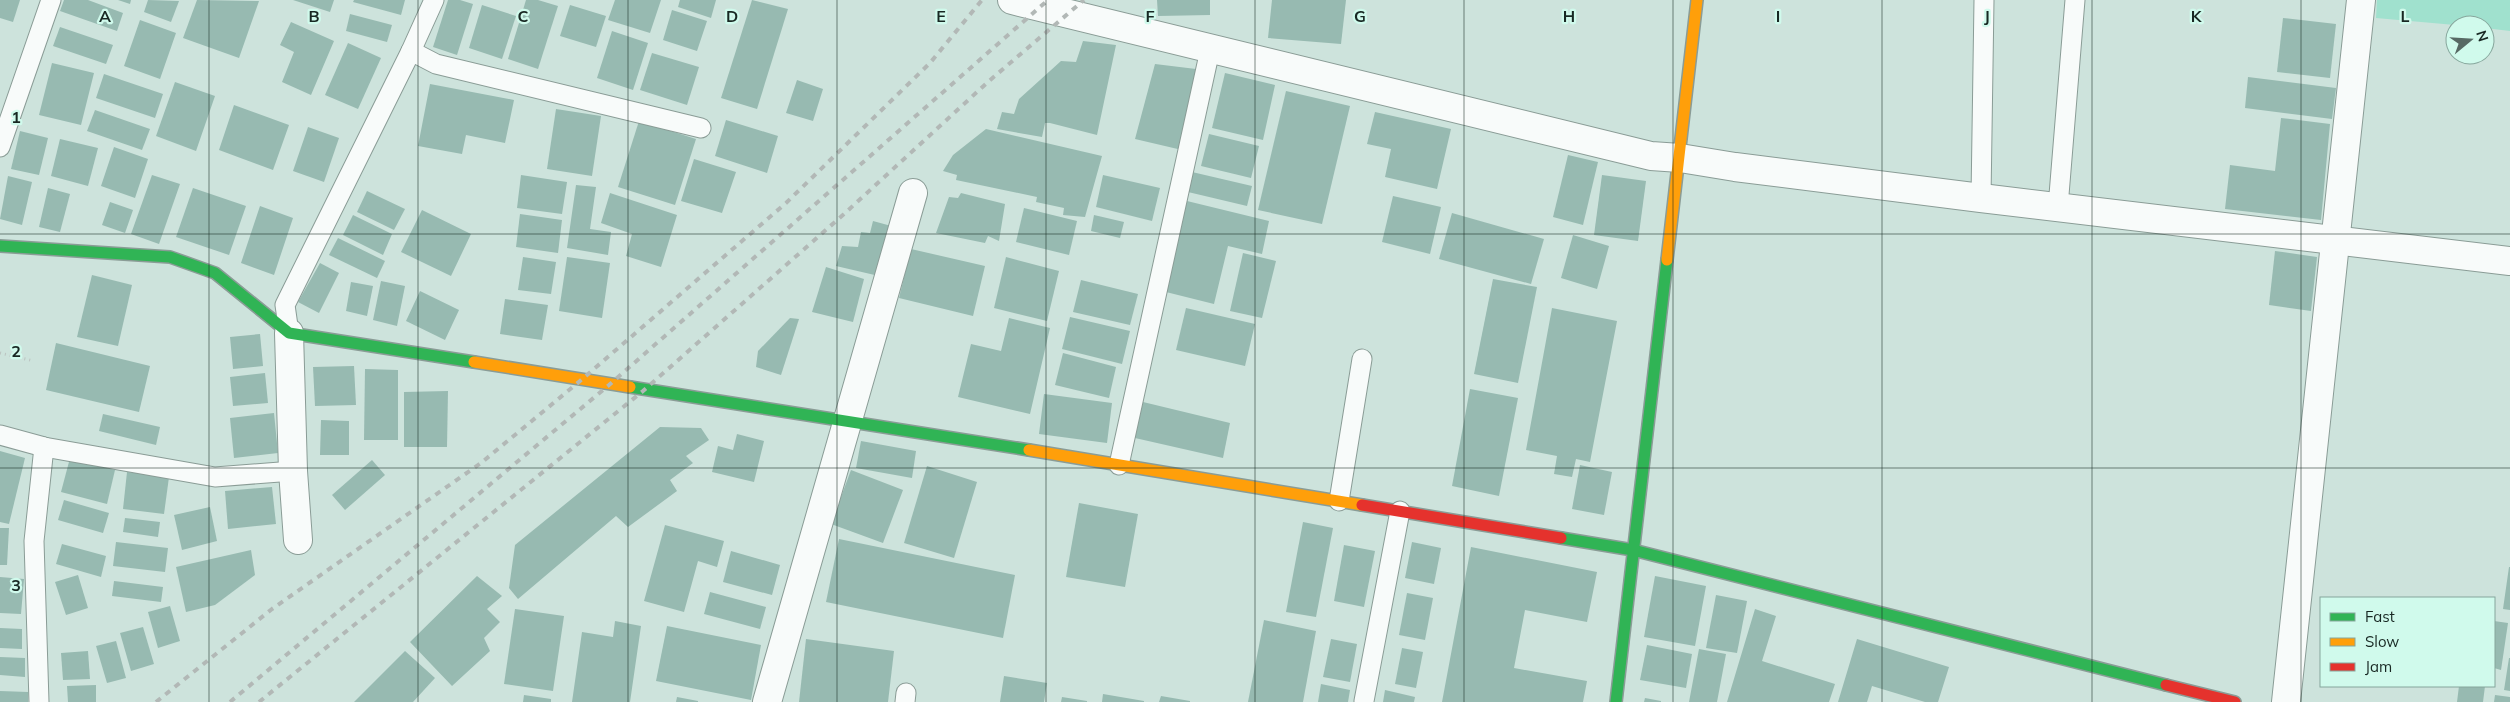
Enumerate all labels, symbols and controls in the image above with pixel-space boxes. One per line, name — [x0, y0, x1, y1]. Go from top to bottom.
text: A — [99, 6, 111, 26]
text: B — [308, 6, 320, 26]
text: C — [518, 6, 529, 26]
text: D — [726, 6, 738, 26]
text: E — [936, 6, 946, 26]
text: F — [1145, 6, 1155, 26]
text: G — [1354, 6, 1366, 26]
text: H — [1563, 6, 1575, 26]
text: I — [1776, 6, 1780, 26]
text: J — [1984, 6, 1990, 26]
text: K — [2191, 6, 2203, 26]
text: L — [2401, 6, 2410, 26]
north arrow — [2445, 15, 2495, 65]
text: N — [2472, 28, 2493, 44]
text: 1 — [11, 107, 21, 127]
text: 2 — [11, 341, 21, 361]
text: 3 — [11, 575, 21, 595]
legend — [2320, 597, 2495, 687]
text: Fast — [2365, 607, 2395, 626]
text: Slow — [2365, 632, 2399, 651]
text: Jam — [2365, 657, 2392, 676]

